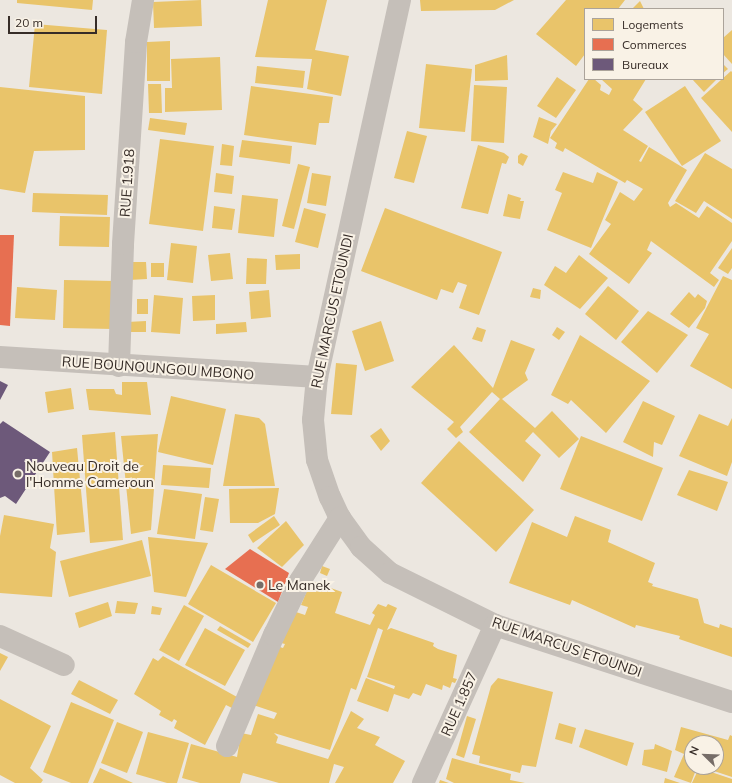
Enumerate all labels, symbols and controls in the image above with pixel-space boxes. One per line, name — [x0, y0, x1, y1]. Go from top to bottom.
scale bar — [10, 8, 99, 34]
legend — [584, 8, 724, 80]
text: 20 m — [15, 15, 43, 30]
text: Logements — [622, 17, 683, 32]
text: Commerces — [622, 37, 687, 52]
text: Bureaux — [622, 57, 668, 72]
street label: RUE 1.918 — [116, 148, 138, 218]
street label: RUE MARCUS ETOUNDI — [307, 232, 357, 390]
street label: RUE BOUNOUNGOU MBONO — [61, 353, 255, 383]
place label: Nouveau Droit de l'Homme Cameroun — [26, 458, 154, 490]
marker: Nouveau Droit de l'Homme Cameroun — [13, 469, 23, 479]
place label: Le Manek — [268, 577, 330, 593]
marker: Le Manek — [255, 580, 265, 590]
street label: RUE MARCUS ETOUNDI — [490, 613, 644, 681]
street label: RUE 1.857 — [437, 669, 481, 739]
north arrow — [684, 735, 724, 775]
text: N — [686, 744, 702, 757]

